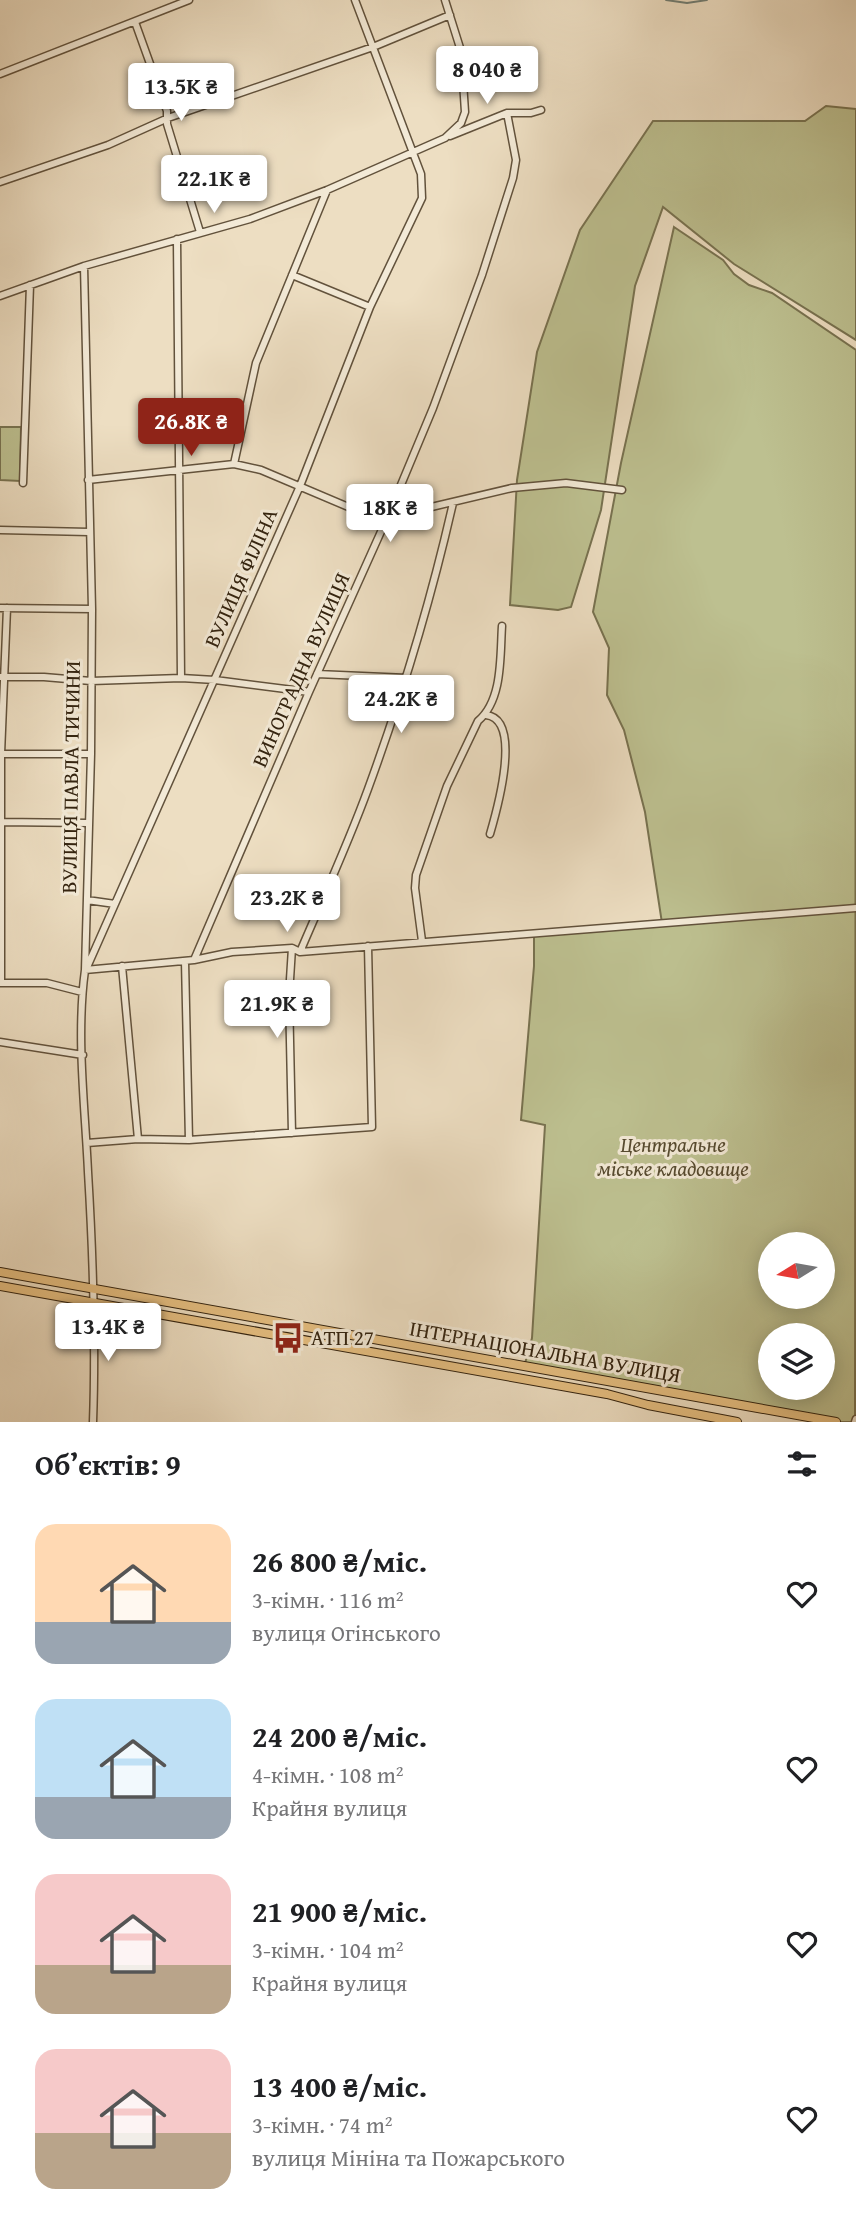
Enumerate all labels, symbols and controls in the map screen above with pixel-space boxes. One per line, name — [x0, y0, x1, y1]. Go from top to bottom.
pin: 8 040 ₴ — [422, 46, 552, 106]
text: 8 040 ₴ — [452, 52, 522, 85]
pin: 13.5K ₴ — [116, 64, 246, 123]
text: 13.5K ₴ — [144, 69, 218, 102]
pin: 22.1K ₴ — [149, 156, 279, 215]
text: 22.1K ₴ — [177, 161, 251, 194]
pin: 26.8K ₴ — [126, 398, 256, 458]
text: 26.8K ₴ — [154, 404, 228, 437]
pin: 18K ₴ — [341, 484, 439, 544]
text: 18K ₴ — [362, 490, 418, 523]
street label: ВУЛИЦЯ ФІЛІНА — [196, 503, 285, 652]
street label: ВИНОГРАДНА ВУЛИЦЯ — [244, 568, 357, 772]
street label: ВУЛИЦЯ ПАВЛА ТИЧИНИ — [53, 660, 88, 894]
pin: 24.2K ₴ — [336, 676, 466, 735]
text: 24.2K ₴ — [364, 681, 438, 714]
pin: 23.2K ₴ — [222, 874, 352, 934]
text: 23.2K ₴ — [250, 880, 324, 913]
pin: 21.9K ₴ — [212, 981, 342, 1040]
text: 21.9K ₴ — [240, 986, 314, 1019]
park label: Центральне міське кладовище — [597, 1129, 749, 1184]
north arrow — [758, 1232, 835, 1309]
map controls — [758, 1232, 835, 1400]
pin: 13.4K ₴ — [43, 1304, 173, 1363]
text: 13.4K ₴ — [71, 1309, 145, 1342]
street label: ІНТЕРНАЦІОНАЛЬНА ВУЛИЦЯ — [407, 1312, 683, 1391]
bus stop icon: АТП 27 — [271, 1321, 305, 1355]
place label: АТП 27 — [311, 1322, 374, 1353]
button: layers — [758, 1323, 835, 1400]
text: Об’єктів: 9 — [35, 1442, 181, 1486]
icon: filters — [783, 1445, 821, 1483]
text: 26 800 ₴/міс. — [252, 1539, 427, 1583]
icon: home — [91, 1552, 175, 1636]
icon: heart — [783, 1575, 821, 1613]
text: 3-кімн. · 116 m² — [252, 1583, 404, 1616]
text: вулиця Огінського — [252, 1616, 441, 1649]
text: 24 200 ₴/міс. — [252, 1714, 427, 1758]
icon: home — [91, 1727, 175, 1811]
icon: heart — [783, 1750, 821, 1788]
text: 4-кімн. · 108 m² — [252, 1758, 404, 1791]
text: Крайня вулиця — [252, 1791, 407, 1824]
text: 21 900 ₴/міс. — [252, 1889, 427, 1933]
icon: home — [91, 1902, 175, 1986]
icon: heart — [783, 1925, 821, 1963]
text: 3-кімн. · 104 m² — [252, 1933, 404, 1966]
text: Крайня вулиця — [252, 1966, 407, 1999]
text: 13 400 ₴/міс. — [252, 2064, 427, 2108]
icon: home — [91, 2077, 175, 2161]
icon: heart — [783, 2100, 821, 2138]
text: 3-кімн. · 74 m² — [252, 2108, 393, 2141]
text: вулиця Мініна та Пожарського — [252, 2141, 565, 2174]

